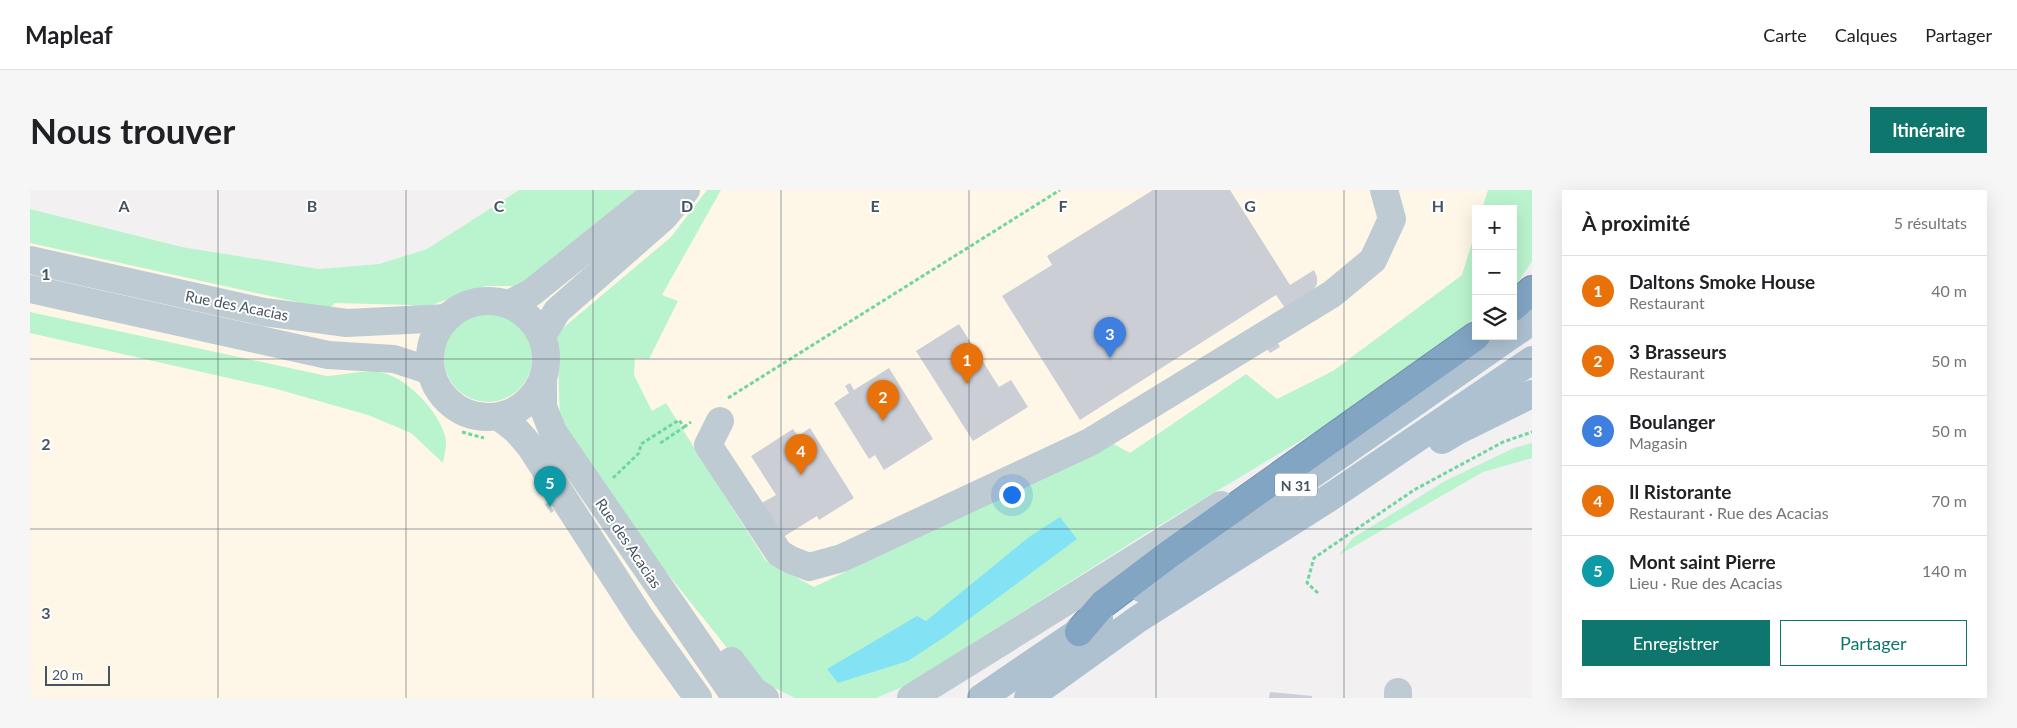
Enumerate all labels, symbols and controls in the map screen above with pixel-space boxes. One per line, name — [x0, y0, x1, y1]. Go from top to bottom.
text: Mapleaf — [25, 20, 113, 49]
text: Carte — [1763, 24, 1807, 46]
text: Calques — [1835, 24, 1897, 46]
text: Partager — [1925, 24, 1992, 46]
button: Itinéraire — [1870, 107, 1987, 153]
text: Nous trouver — [30, 109, 235, 151]
text: A — [117, 196, 130, 215]
text: B — [307, 196, 317, 215]
text: C — [494, 196, 505, 215]
text: D — [681, 196, 693, 215]
text: E — [870, 196, 880, 215]
text: F — [1058, 196, 1068, 215]
text: G — [1244, 196, 1256, 215]
text: H — [1432, 196, 1444, 215]
map controls — [1472, 205, 1517, 340]
button: + — [1472, 205, 1517, 250]
text: À proximité — [1582, 210, 1690, 235]
text: 5 résultats — [1894, 213, 1967, 232]
button: − — [1472, 250, 1517, 295]
text: 1 — [41, 264, 51, 283]
text: Daltons Smoke House — [1629, 270, 1815, 293]
text: 1 — [1593, 281, 1603, 300]
text: 40 m — [1931, 281, 1967, 300]
street label: Rue des Acacias — [184, 286, 290, 324]
text: Restaurant — [1629, 293, 1705, 312]
button: layers — [1472, 295, 1517, 340]
pin: 3 — [1094, 317, 1126, 358]
text: 3 Brasseurs — [1629, 340, 1727, 363]
pin: 1 — [951, 343, 983, 384]
text: 2 — [1593, 351, 1603, 370]
text: 50 m — [1931, 351, 1967, 370]
text: Restaurant — [1629, 363, 1705, 382]
pin: 2 — [867, 380, 899, 421]
text: Boulanger — [1629, 410, 1715, 433]
text: 3 — [1593, 421, 1603, 440]
text: 50 m — [1931, 421, 1967, 440]
text: Magasin — [1629, 433, 1688, 452]
text: 2 — [41, 434, 51, 453]
pin: 4 — [785, 434, 817, 475]
pin: 5 — [534, 466, 566, 507]
road number: N 31 — [1275, 474, 1317, 496]
text: Il Ristorante — [1629, 480, 1731, 503]
your location — [999, 482, 1025, 508]
text: 4 — [1593, 491, 1603, 510]
text: 70 m — [1931, 491, 1967, 510]
street label: Rue des Acacias — [592, 495, 666, 591]
text: Restaurant · Rue des Acacias — [1629, 503, 1829, 522]
text: Mont saint Pierre — [1629, 550, 1776, 573]
text: 5 — [1593, 561, 1603, 580]
text: 140 m — [1922, 561, 1967, 580]
text: Lieu · Rue des Acacias — [1629, 573, 1782, 592]
text: 3 — [41, 603, 51, 622]
button: Enregistrer — [1582, 620, 1770, 666]
button: Partager — [1780, 620, 1967, 666]
scale bar — [45, 663, 110, 686]
text: 20 m — [52, 666, 83, 683]

